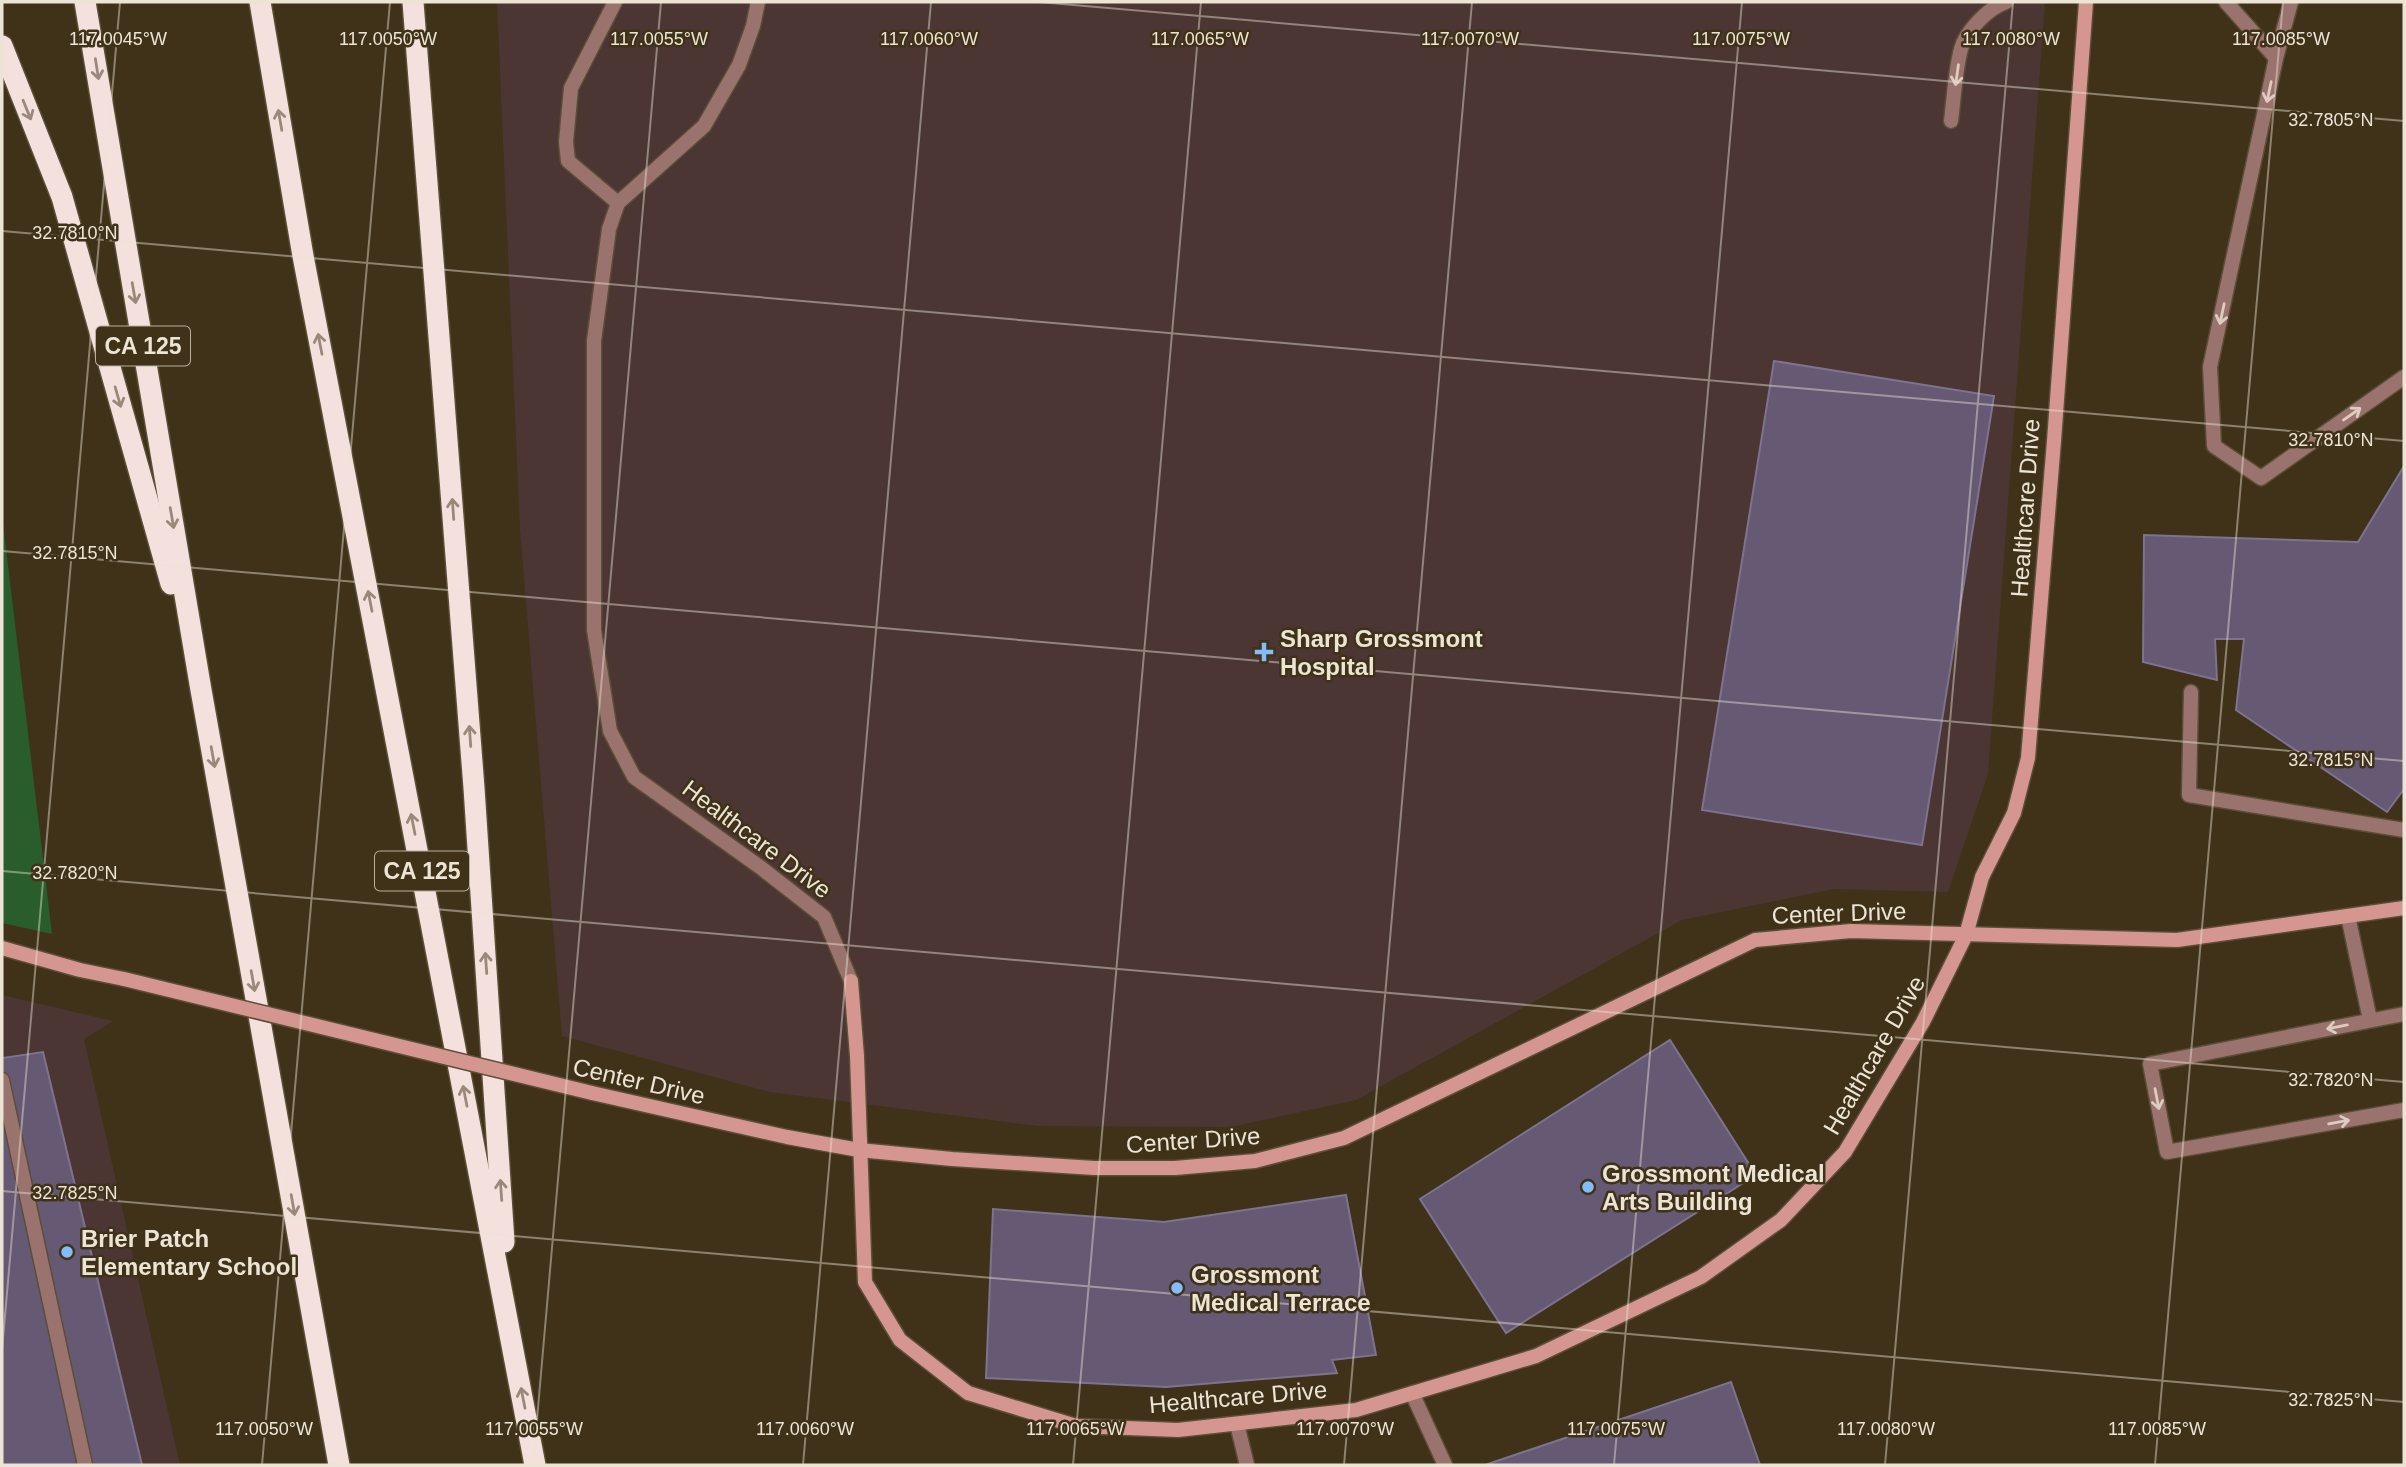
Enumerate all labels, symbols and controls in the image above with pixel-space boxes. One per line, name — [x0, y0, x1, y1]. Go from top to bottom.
text: 117.0045°W — [69, 29, 167, 49]
text: 117.0050°W — [339, 29, 437, 49]
text: 117.0055°W — [610, 29, 708, 49]
text: 117.0060°W — [880, 29, 978, 49]
text: 117.0065°W — [1151, 29, 1249, 49]
text: 117.0070°W — [1421, 29, 1519, 49]
text: 117.0075°W — [1692, 29, 1790, 49]
text: 117.0080°W — [1962, 29, 2060, 49]
text: 117.0085°W — [2232, 29, 2330, 49]
one-way arrow — [91, 57, 104, 80]
one-way arrow — [1951, 63, 1964, 86]
one-way arrow — [2261, 80, 2275, 103]
one-way arrow — [22, 99, 35, 121]
one-way arrow — [273, 109, 286, 132]
text: 32.7805°N — [2288, 110, 2374, 130]
text: 32.7810°N — [32, 223, 118, 243]
one-way arrow — [128, 282, 141, 304]
one-way arrow — [2214, 302, 2228, 325]
road number: CA 125 — [96, 326, 190, 366]
one-way arrow — [313, 333, 326, 356]
one-way arrow — [112, 385, 125, 408]
one-way arrow — [2342, 407, 2361, 421]
street label: Healthcare Drive — [2005, 418, 2045, 598]
text: 32.7810°N — [2288, 430, 2374, 450]
one-way arrow — [446, 498, 459, 521]
one-way arrow — [166, 506, 179, 529]
text: 32.7815°N — [32, 543, 118, 563]
one-way arrow — [362, 590, 376, 613]
place label: Sharp Grossmont Hospital — [1280, 625, 1483, 680]
marker: Sharp Grossmont Hospital — [1254, 642, 1274, 662]
one-way arrow — [463, 725, 476, 748]
one-way arrow — [207, 746, 220, 768]
text: 32.7815°N — [2288, 750, 2374, 770]
street label: Healthcare Drive — [678, 774, 836, 904]
one-way arrow — [405, 813, 419, 836]
road number: CA 125 — [375, 852, 469, 890]
text: 32.7820°N — [32, 863, 118, 883]
street label: Center Drive — [1771, 897, 1907, 929]
one-way arrow — [479, 952, 492, 975]
one-way arrow — [246, 969, 260, 992]
street label: Healthcare Drive — [1818, 971, 1930, 1139]
one-way arrow — [2326, 1020, 2349, 1034]
street label: Center Drive — [570, 1053, 708, 1109]
text: 32.7820°N — [2288, 1070, 2374, 1090]
one-way arrow — [458, 1085, 471, 1108]
one-way arrow — [2150, 1087, 2164, 1110]
one-way arrow — [2327, 1115, 2350, 1128]
street label: Center Drive — [1125, 1122, 1261, 1158]
place label: Grossmont Medical Arts Building — [1602, 1160, 1825, 1215]
one-way arrow — [494, 1179, 507, 1202]
marker: Grossmont Medical Arts Building — [1580, 1179, 1596, 1195]
text: 32.7825°N — [32, 1183, 118, 1203]
one-way arrow — [286, 1193, 300, 1216]
place label: Brier Patch Elementary School — [81, 1225, 297, 1280]
marker: Brier Patch Elementary School — [59, 1244, 75, 1260]
place label: Grossmont Medical Terrace — [1191, 1261, 1371, 1316]
marker: Grossmont Medical Terrace — [1169, 1280, 1185, 1296]
street label: Healthcare Drive — [1148, 1376, 1328, 1418]
one-way arrow — [515, 1387, 529, 1410]
text: 32.7825°N — [2288, 1390, 2374, 1410]
text: 117.0050°W — [215, 1419, 313, 1439]
text: 117.0055°W — [485, 1419, 583, 1439]
text: 117.0060°W — [756, 1419, 854, 1439]
text: 117.0065°W — [1026, 1419, 1124, 1439]
text: 117.0070°W — [1296, 1419, 1394, 1439]
text: 117.0075°W — [1567, 1419, 1665, 1439]
text: 117.0080°W — [1837, 1419, 1935, 1439]
text: 117.0085°W — [2108, 1419, 2206, 1439]

